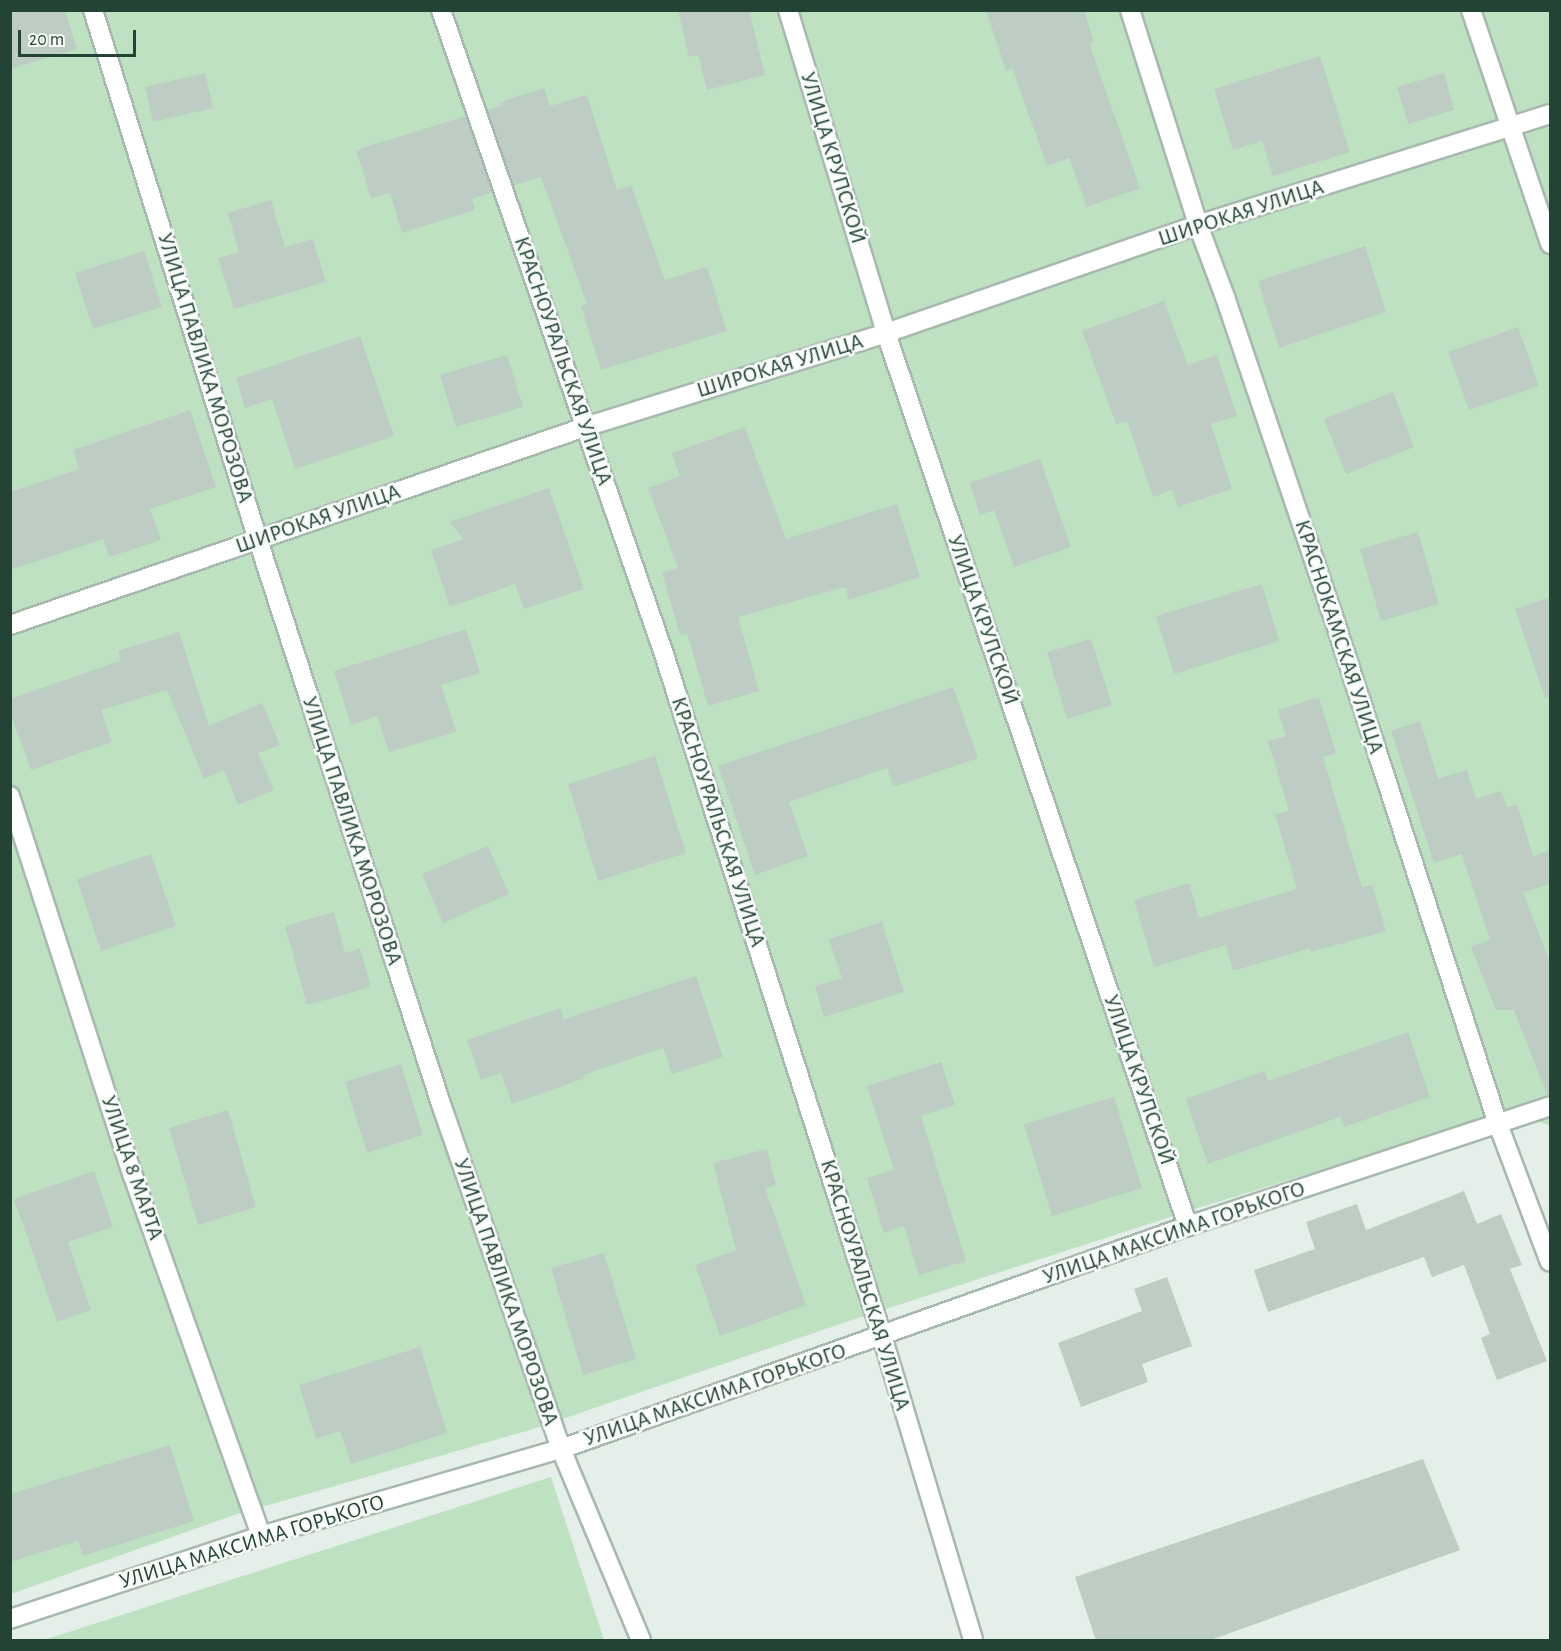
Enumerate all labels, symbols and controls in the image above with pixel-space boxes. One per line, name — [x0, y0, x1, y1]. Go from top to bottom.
scale bar — [21, 18, 140, 56]
text: 20 m — [29, 31, 64, 49]
street label: УЛИЦА КРУПСКОЙ — [794, 69, 872, 247]
street label: ШИРОКАЯ УЛИЦА — [1155, 174, 1327, 252]
street label: УЛИЦА ПАВЛИКА МОРОЗОВА — [151, 230, 259, 506]
street label: КРАСНОУРАЛЬСКАЯ УЛИЦА — [508, 233, 618, 489]
street label: ШИРОКАЯ УЛИЦА — [694, 328, 866, 404]
street label: ШИРОКАЯ УЛИЦА — [232, 478, 404, 560]
street label: КРАСНОКАМСКАЯ УЛИЦА — [1289, 517, 1389, 757]
street label: УЛИЦА КРУПСКОЙ — [941, 531, 1025, 709]
street label: УЛИЦА ПАВЛИКА МОРОЗОВА — [296, 693, 408, 969]
street label: КРАСНОУРАЛЬСКАЯ УЛИЦА — [665, 694, 771, 950]
street label: УЛИЦА КРУПСКОЙ — [1097, 991, 1181, 1169]
street label: УЛИЦА 8 МАРТА — [95, 1092, 169, 1244]
street label: УЛИЦА ПАВЛИКА МОРОЗОВА — [448, 1155, 564, 1429]
street label: КРАСНОУРАЛЬСКАЯ УЛИЦА — [814, 1156, 916, 1414]
street label: УЛИЦА МАКСИМА ГОРЬКОГО — [1039, 1176, 1309, 1290]
street label: УЛИЦА МАКСИМА ГОРЬКОГО — [580, 1338, 850, 1452]
street label: УЛИЦА МАКСИМА ГОРЬКОГО — [116, 1489, 388, 1595]

